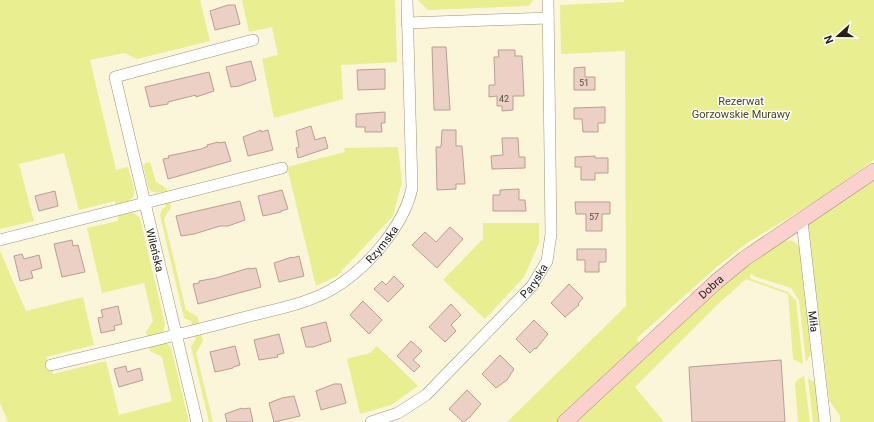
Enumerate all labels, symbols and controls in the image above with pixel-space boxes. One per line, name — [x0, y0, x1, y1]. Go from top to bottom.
north arrow — [818, 16, 858, 56]
text: N — [822, 33, 837, 45]
house number: 51 — [579, 78, 589, 88]
house number: 42 — [499, 94, 509, 104]
park label: Rezerwat Gorzowskie Murawy — [692, 95, 791, 121]
house number: 57 — [589, 212, 599, 222]
street label: Rzymska — [363, 223, 401, 266]
street label: Wileńska — [143, 227, 166, 273]
street label: Paryska — [518, 262, 551, 301]
street label: Dobra — [696, 272, 726, 302]
street label: Miła — [805, 310, 821, 333]

